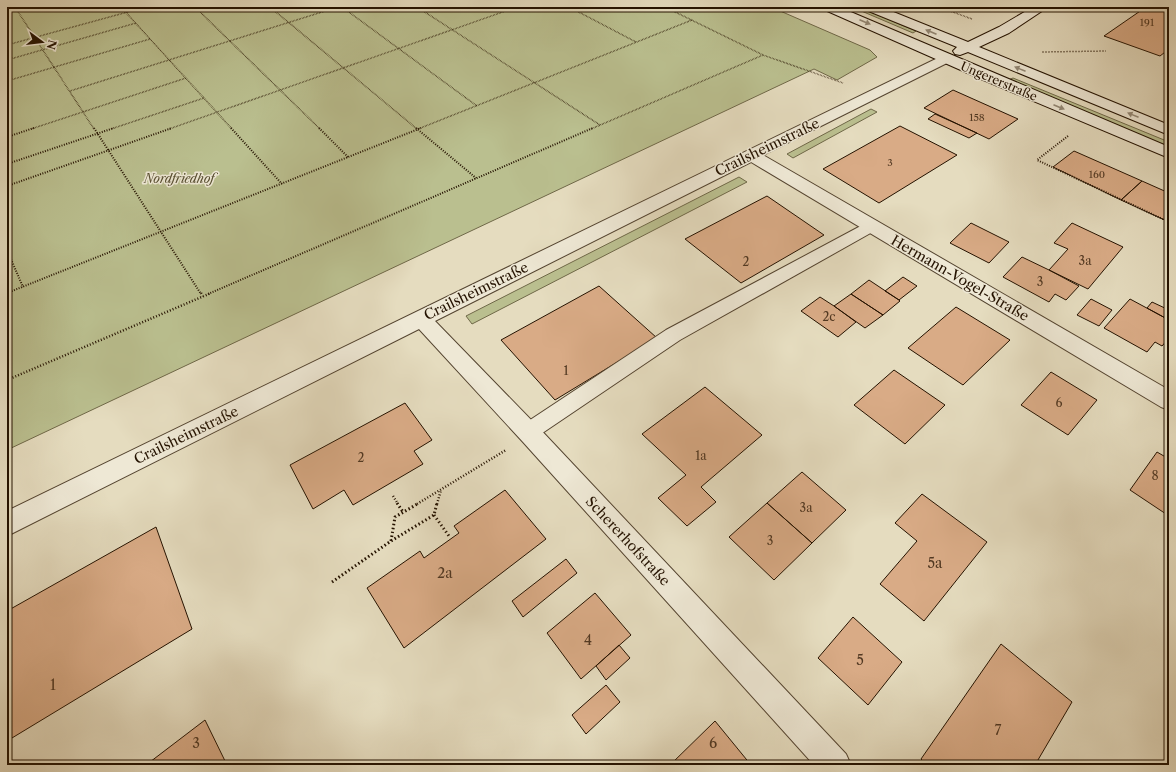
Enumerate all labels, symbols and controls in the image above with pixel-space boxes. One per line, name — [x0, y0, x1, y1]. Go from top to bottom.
house number: 191 — [1140, 16, 1155, 29]
one-way arrow — [859, 20, 871, 26]
north arrow — [22, 22, 62, 62]
one-way arrow — [925, 29, 937, 35]
text: N — [44, 38, 60, 51]
street label: Ungererstraße — [958, 58, 1040, 104]
one-way arrow — [1014, 66, 1025, 72]
one-way arrow — [1053, 103, 1065, 110]
house number: 158 — [969, 111, 985, 124]
one-way arrow — [1127, 112, 1138, 118]
street label: Crailsheimstraße — [712, 114, 822, 180]
house number: 3 — [887, 156, 893, 169]
house number: 160 — [1089, 168, 1105, 181]
park label: Nordfriedhof — [143, 171, 218, 186]
street label: Hermann-Vogel-Straße — [888, 231, 1032, 325]
house number: 3a — [1079, 253, 1092, 268]
house number: 2 — [743, 254, 750, 269]
street label: Crailsheimstraße — [421, 258, 531, 324]
house number: 3 — [1037, 274, 1043, 289]
house number: 2c — [822, 309, 836, 324]
house number: 1 — [563, 363, 569, 378]
house number: 6 — [1055, 395, 1063, 410]
street label: Crailsheimstraße — [131, 402, 241, 468]
house number: 1a — [695, 448, 707, 463]
house number: 2 — [358, 450, 365, 465]
house number: 8 — [1151, 468, 1159, 483]
street label: Schererhofstraße — [582, 493, 674, 590]
house number: 3a — [800, 500, 813, 515]
house number: 3 — [767, 533, 773, 548]
house number: 5a — [928, 554, 943, 572]
house number: 2a — [437, 564, 453, 582]
house number: 4 — [584, 631, 592, 649]
house number: 5 — [856, 651, 864, 669]
house number: 1 — [50, 676, 56, 694]
house number: 7 — [995, 721, 1002, 739]
house number: 3 — [192, 734, 200, 752]
house number: 6 — [709, 734, 717, 752]

